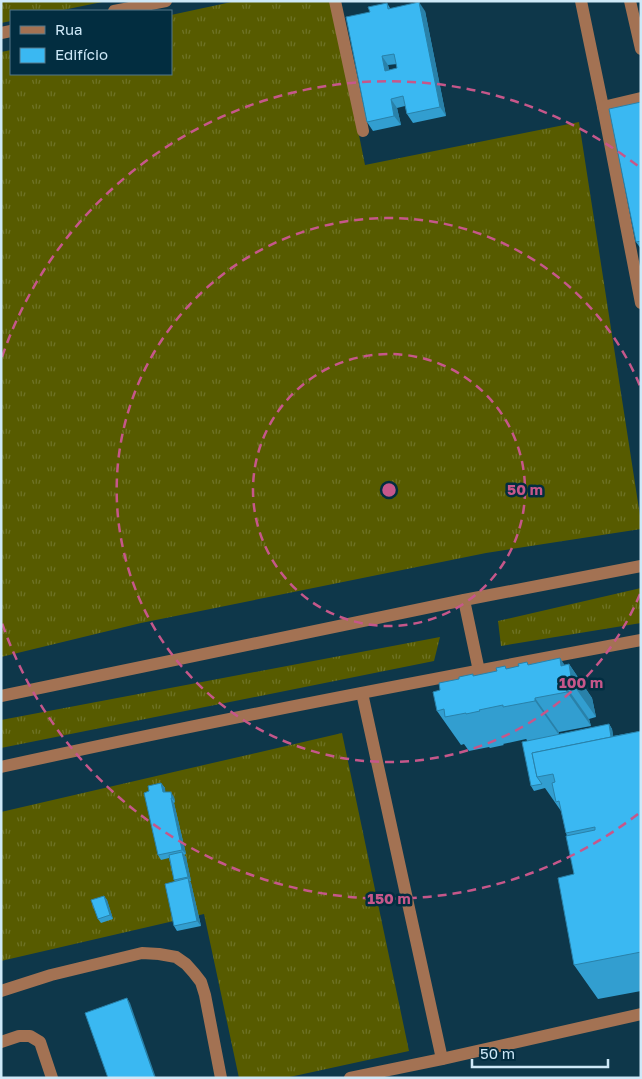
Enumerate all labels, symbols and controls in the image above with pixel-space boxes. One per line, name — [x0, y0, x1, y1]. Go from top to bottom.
legend — [10, 10, 172, 75]
text: Rua — [55, 20, 82, 38]
text: Edifício — [55, 45, 108, 63]
text: 50 m — [507, 480, 543, 498]
centre of rings — [380, 481, 398, 499]
text: 100 m — [559, 673, 603, 691]
text: 150 m — [367, 889, 411, 907]
scale bar — [472, 1036, 608, 1068]
text: 50 m — [480, 1044, 515, 1062]

